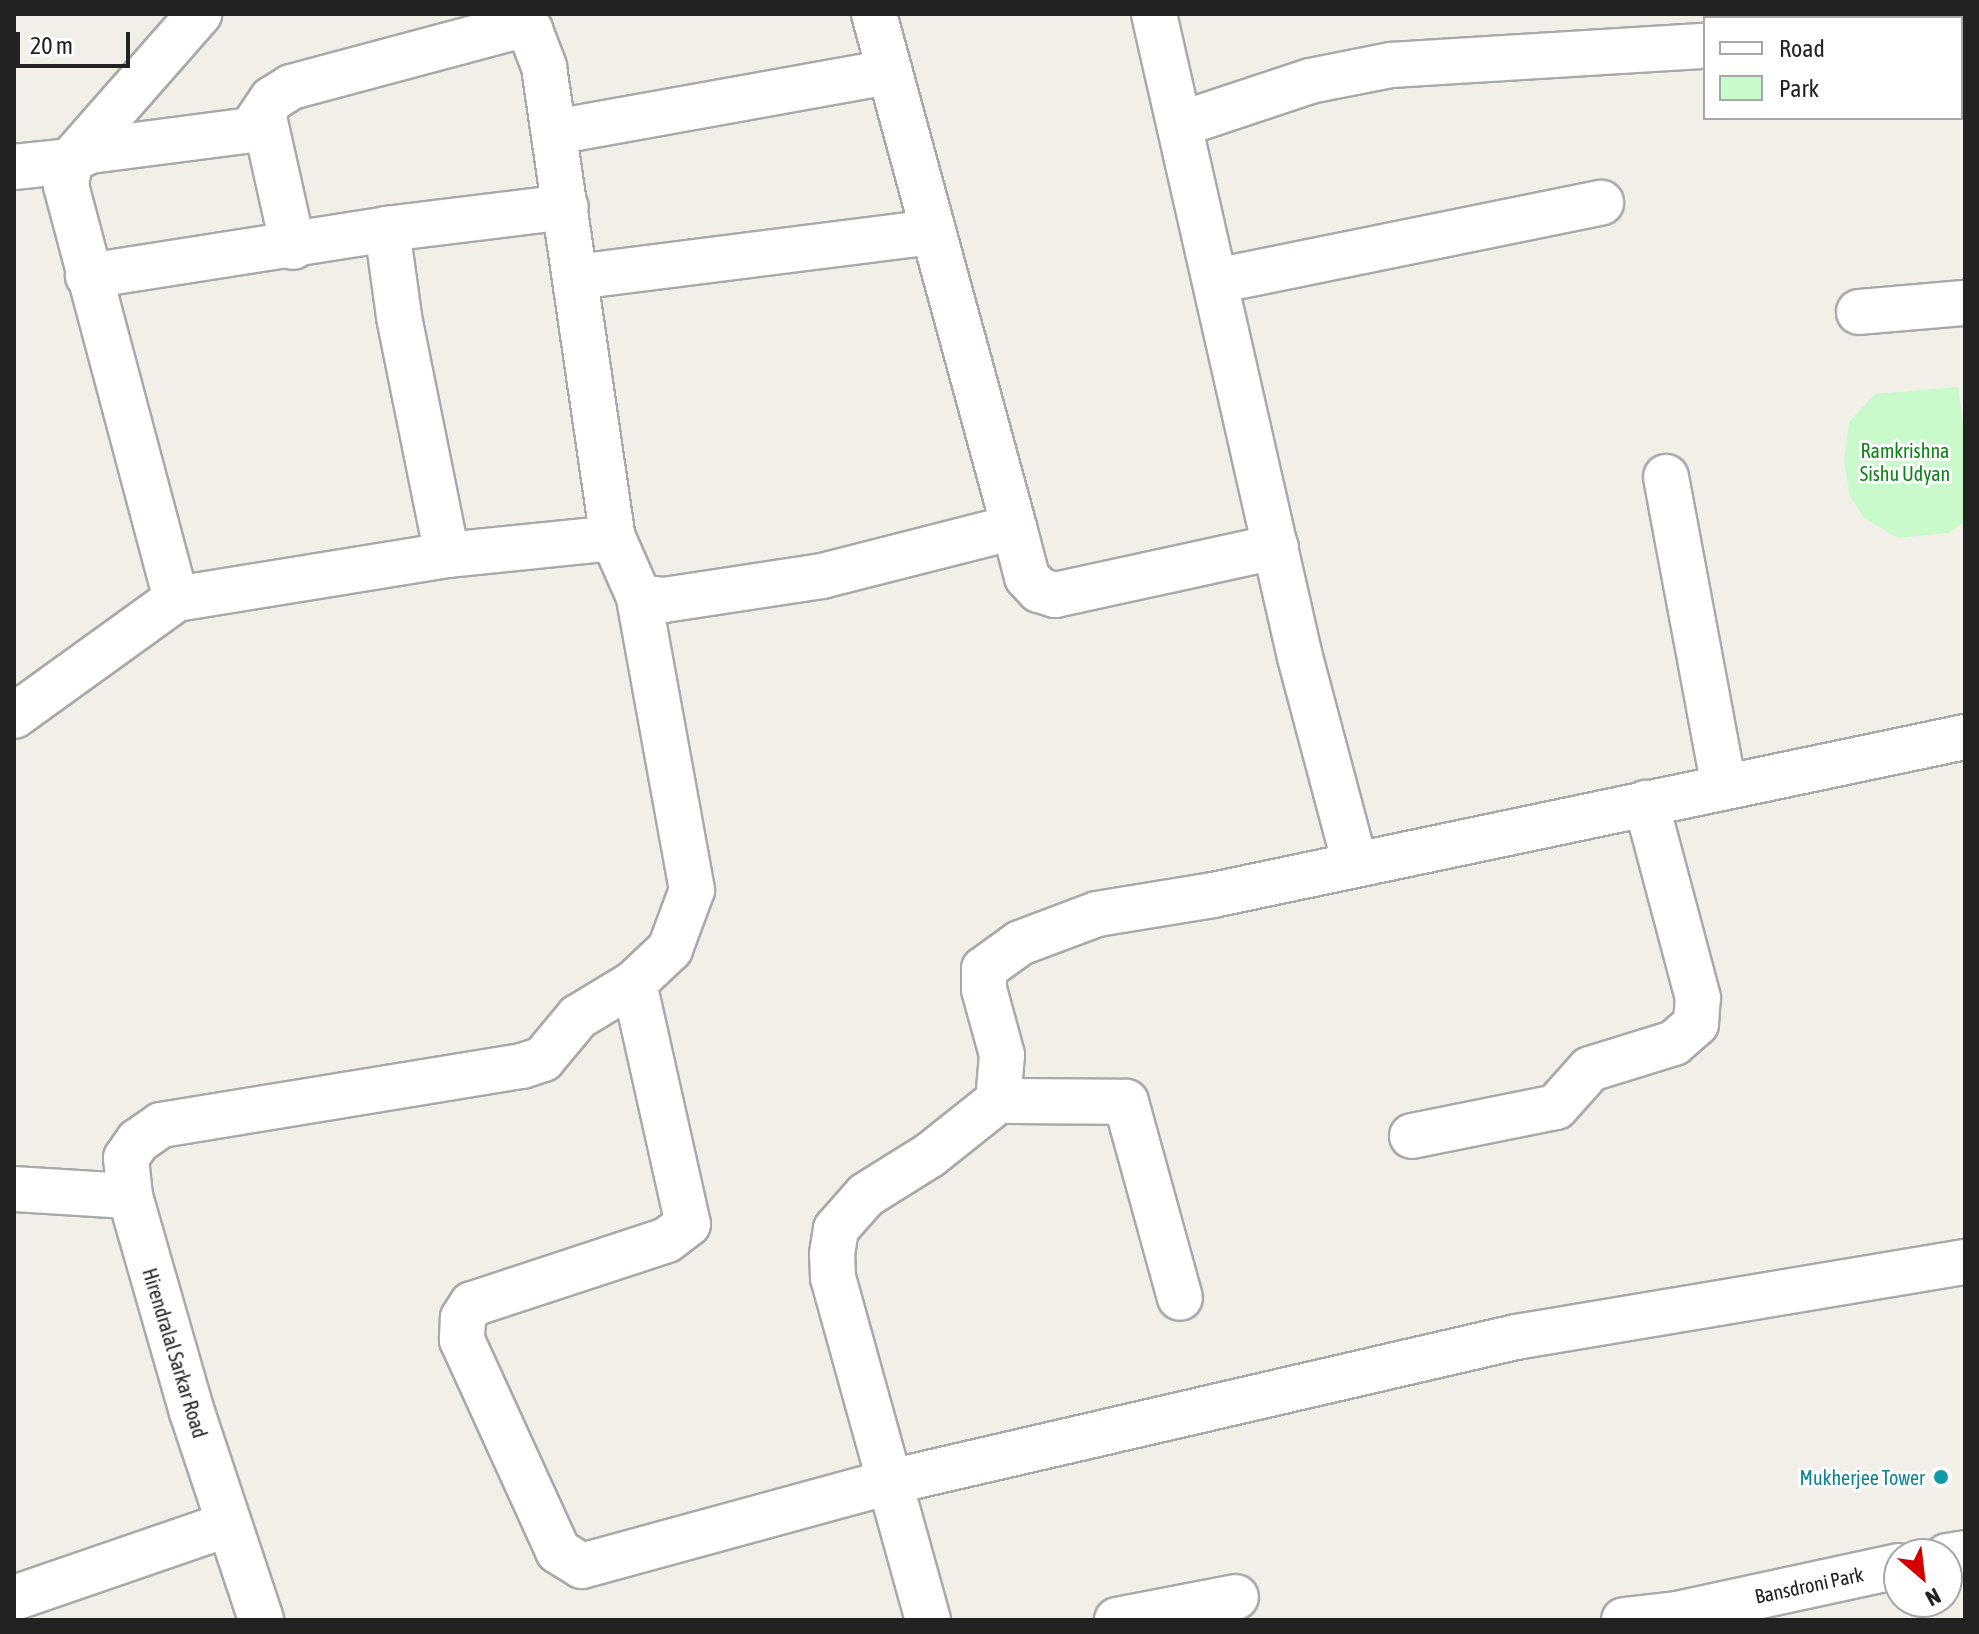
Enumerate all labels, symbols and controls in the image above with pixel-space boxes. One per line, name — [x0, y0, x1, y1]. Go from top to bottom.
scale bar — [20, 16, 134, 66]
legend — [1703, 16, 1963, 120]
text: 20 m — [30, 32, 73, 59]
text: Road — [1779, 35, 1825, 62]
text: Park — [1779, 75, 1819, 102]
park label: Ramkrishna Sishu Udyan — [1860, 439, 1950, 486]
street label: Hirendralal Sarkar Road — [138, 1265, 212, 1441]
place label: Mukherjee Tower — [1800, 1465, 1925, 1489]
marker: Mukherjee Tower — [1932, 1468, 1950, 1486]
north arrow — [1883, 1538, 1963, 1618]
street label: Bansdroni Park — [1752, 1562, 1866, 1608]
text: N — [1921, 1583, 1945, 1612]

